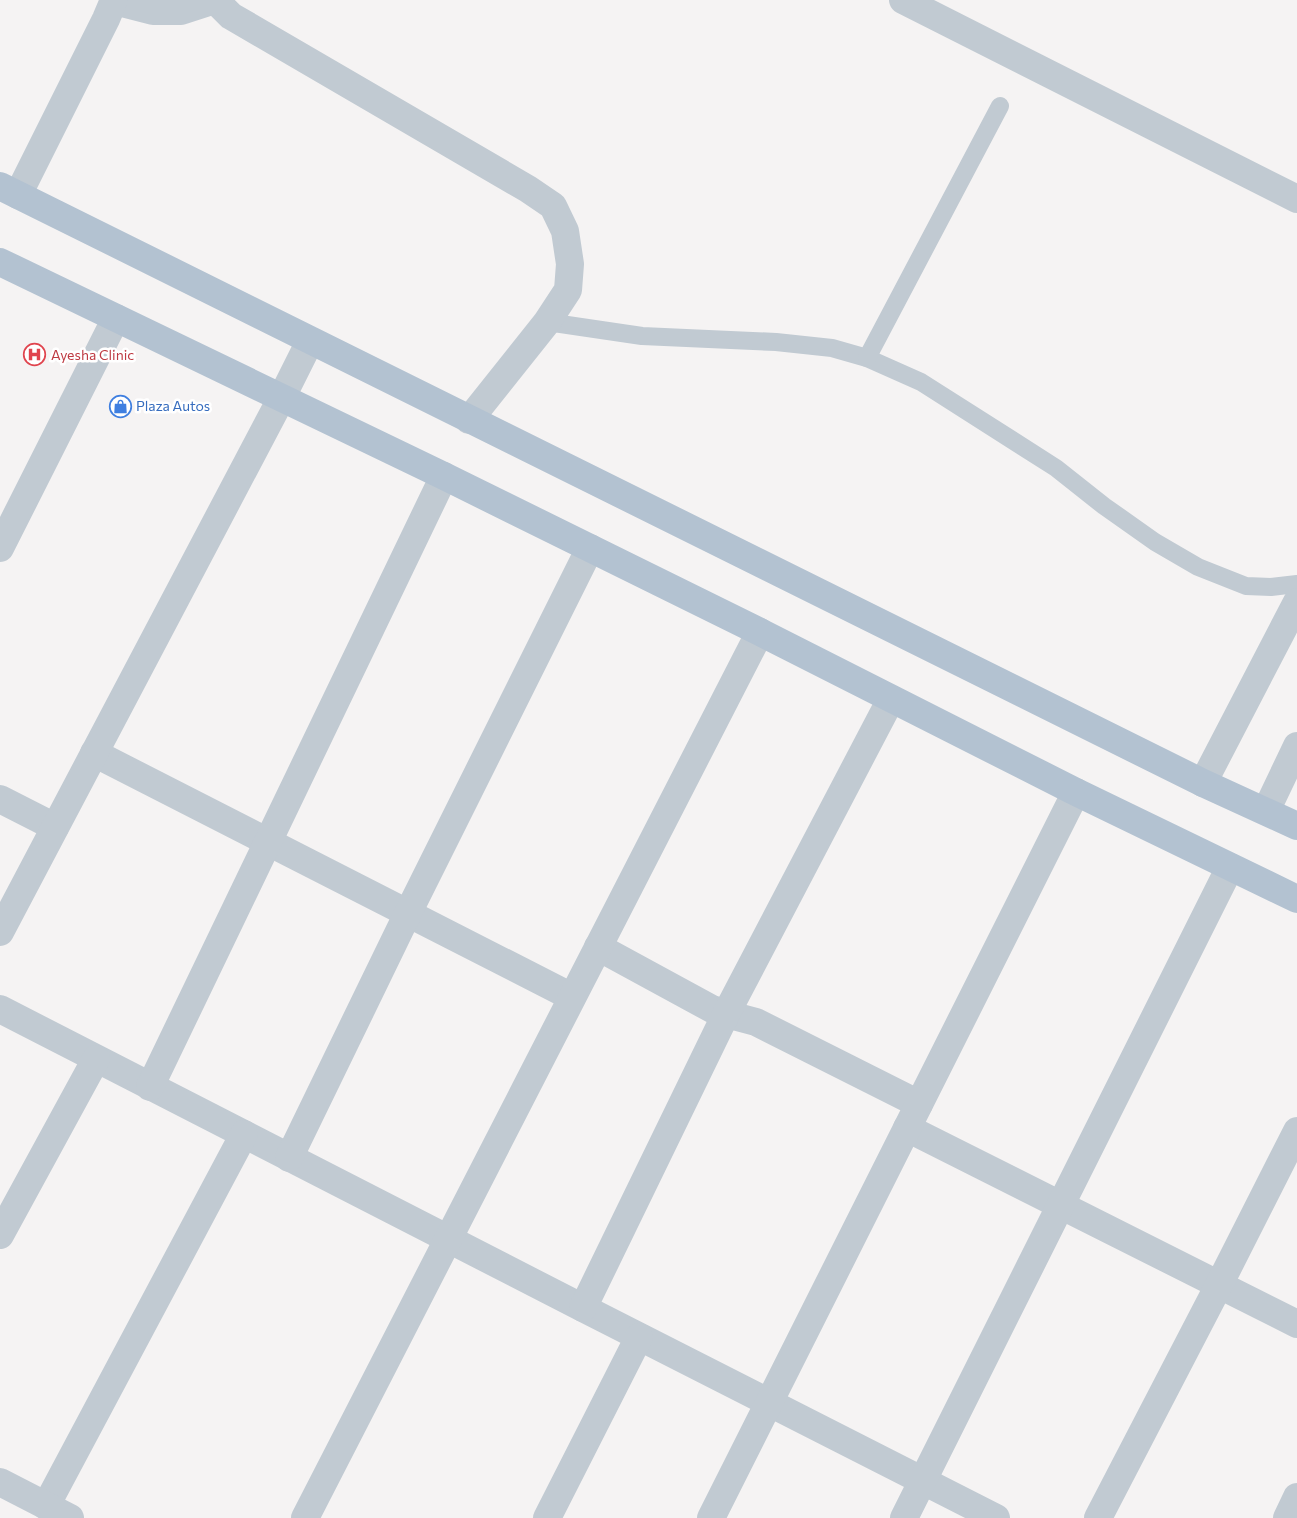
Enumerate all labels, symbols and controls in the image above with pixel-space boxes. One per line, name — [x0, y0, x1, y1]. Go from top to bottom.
hospital icon: Ayesha Clinic — [23, 343, 47, 367]
place label: Ayesha Clinic — [51, 346, 134, 363]
shop icon: Plaza Autos — [108, 394, 132, 418]
place label: Plaza Autos — [136, 397, 210, 414]

